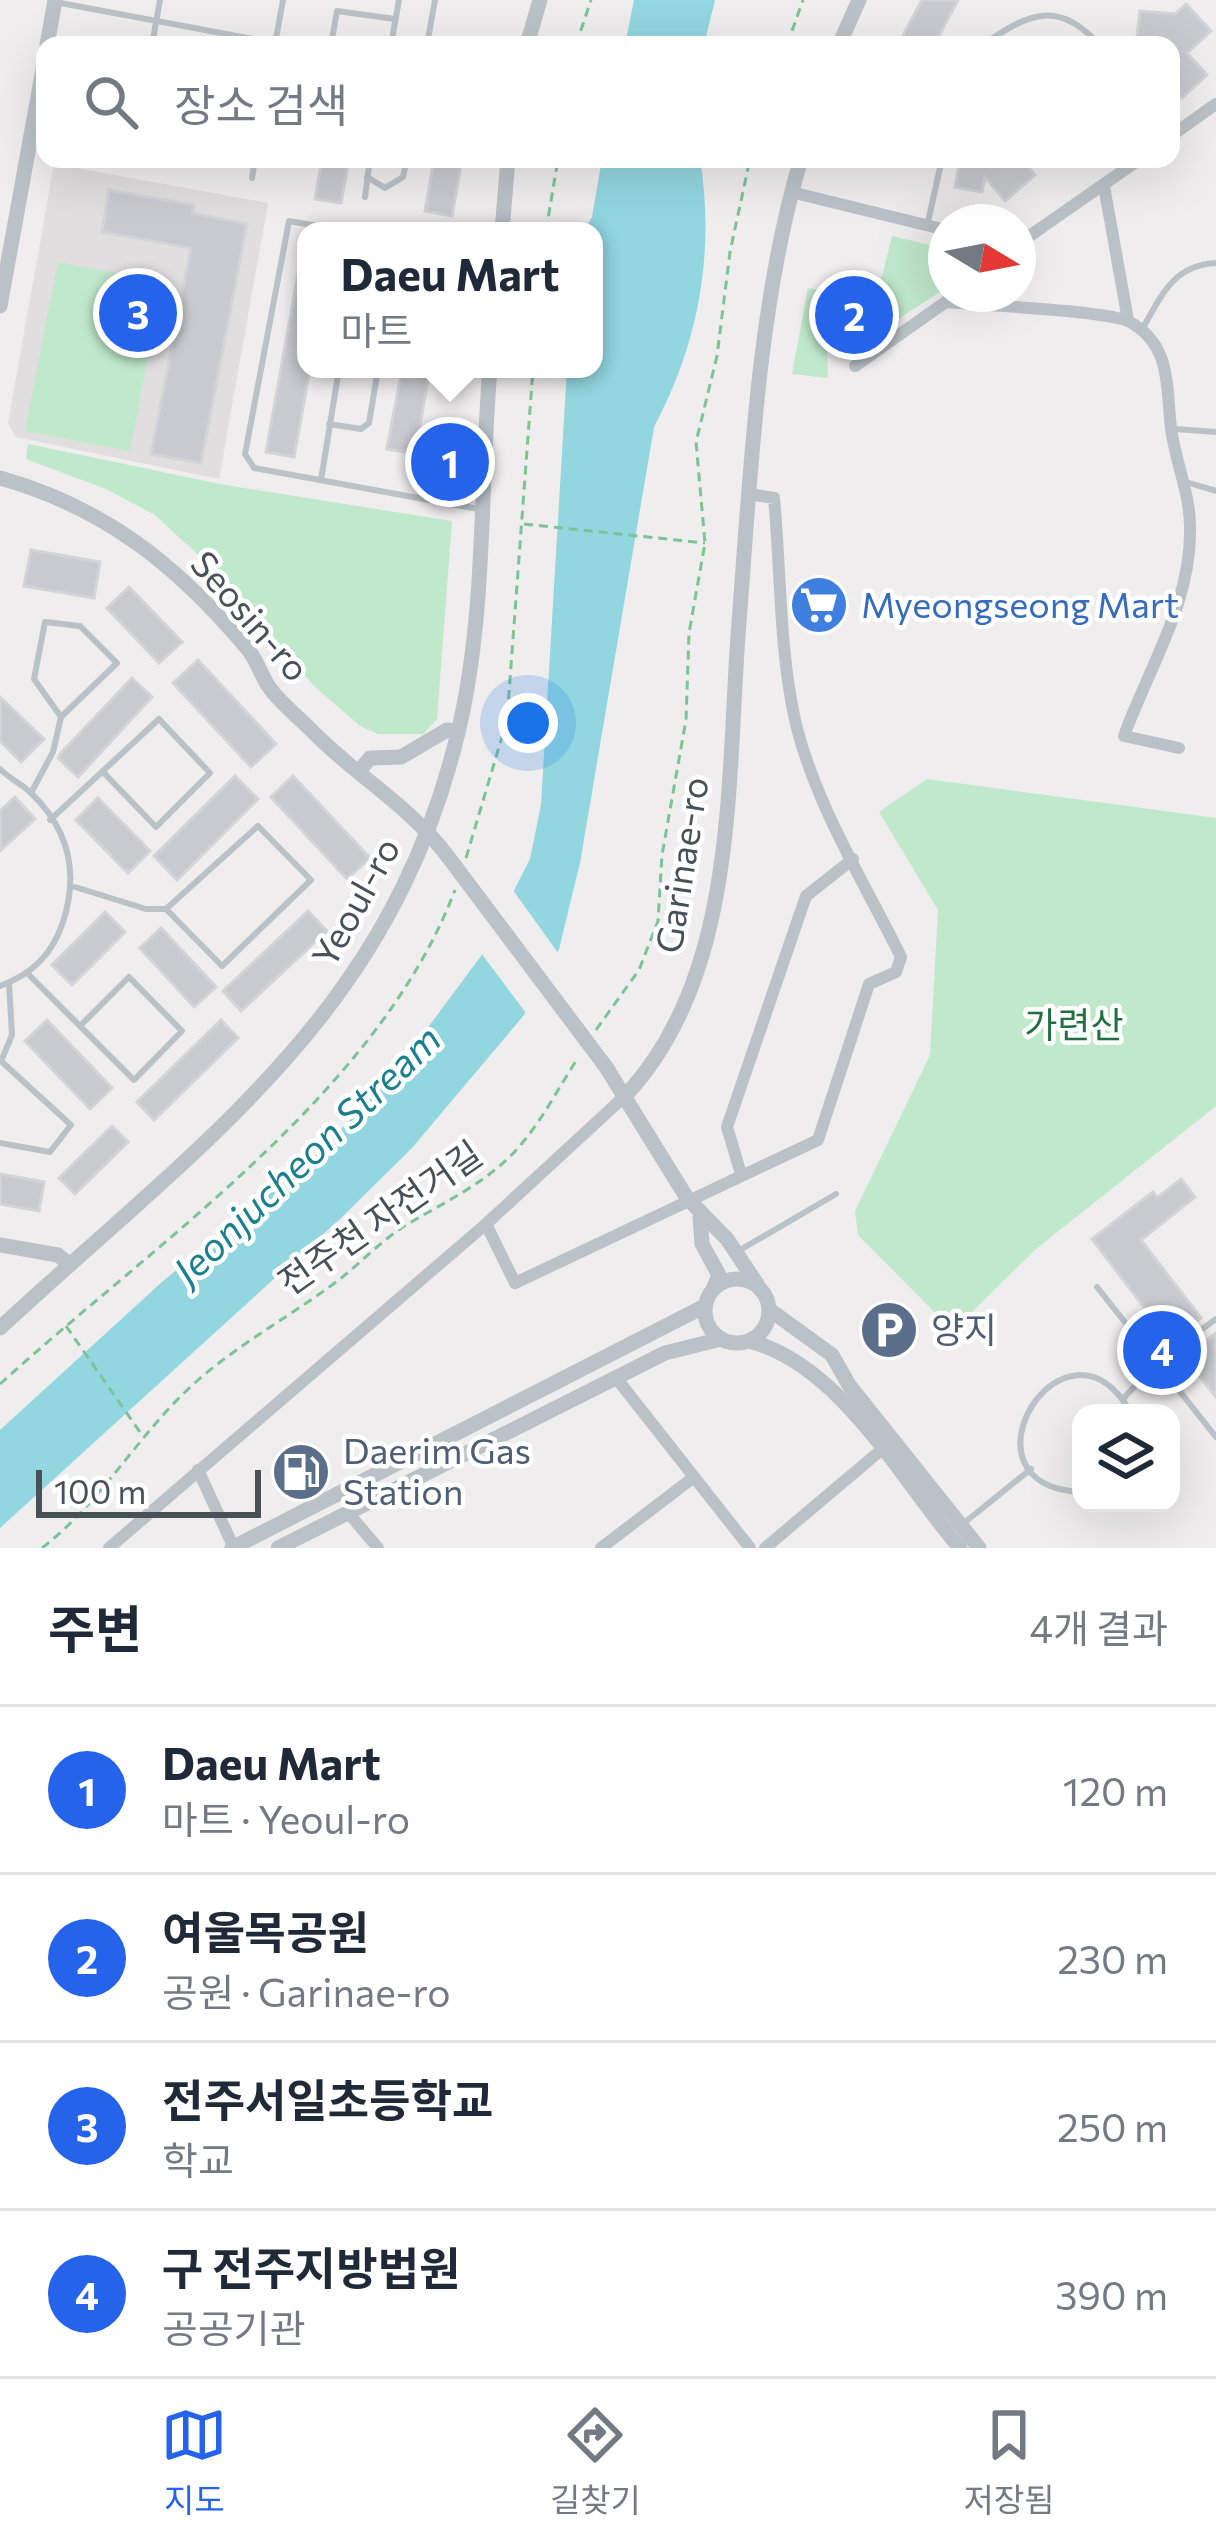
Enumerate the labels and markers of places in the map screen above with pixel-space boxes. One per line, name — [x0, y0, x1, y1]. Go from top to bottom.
pin: 3 — [99, 268, 177, 358]
pin: 2 — [815, 270, 893, 360]
pin: 1 — [411, 417, 489, 507]
supermarket icon: Myeongseong Mart — [788, 574, 850, 636]
place label: Myeongseong Mart — [861, 581, 1179, 625]
parking icon: 양지 — [858, 1299, 920, 1361]
pin: 4 — [1123, 1305, 1201, 1395]
place label: 양지 — [931, 1306, 997, 1350]
place label: Daerim Gas Station — [343, 1427, 531, 1512]
fuel station icon: Daerim Gas Station — [270, 1441, 332, 1503]

